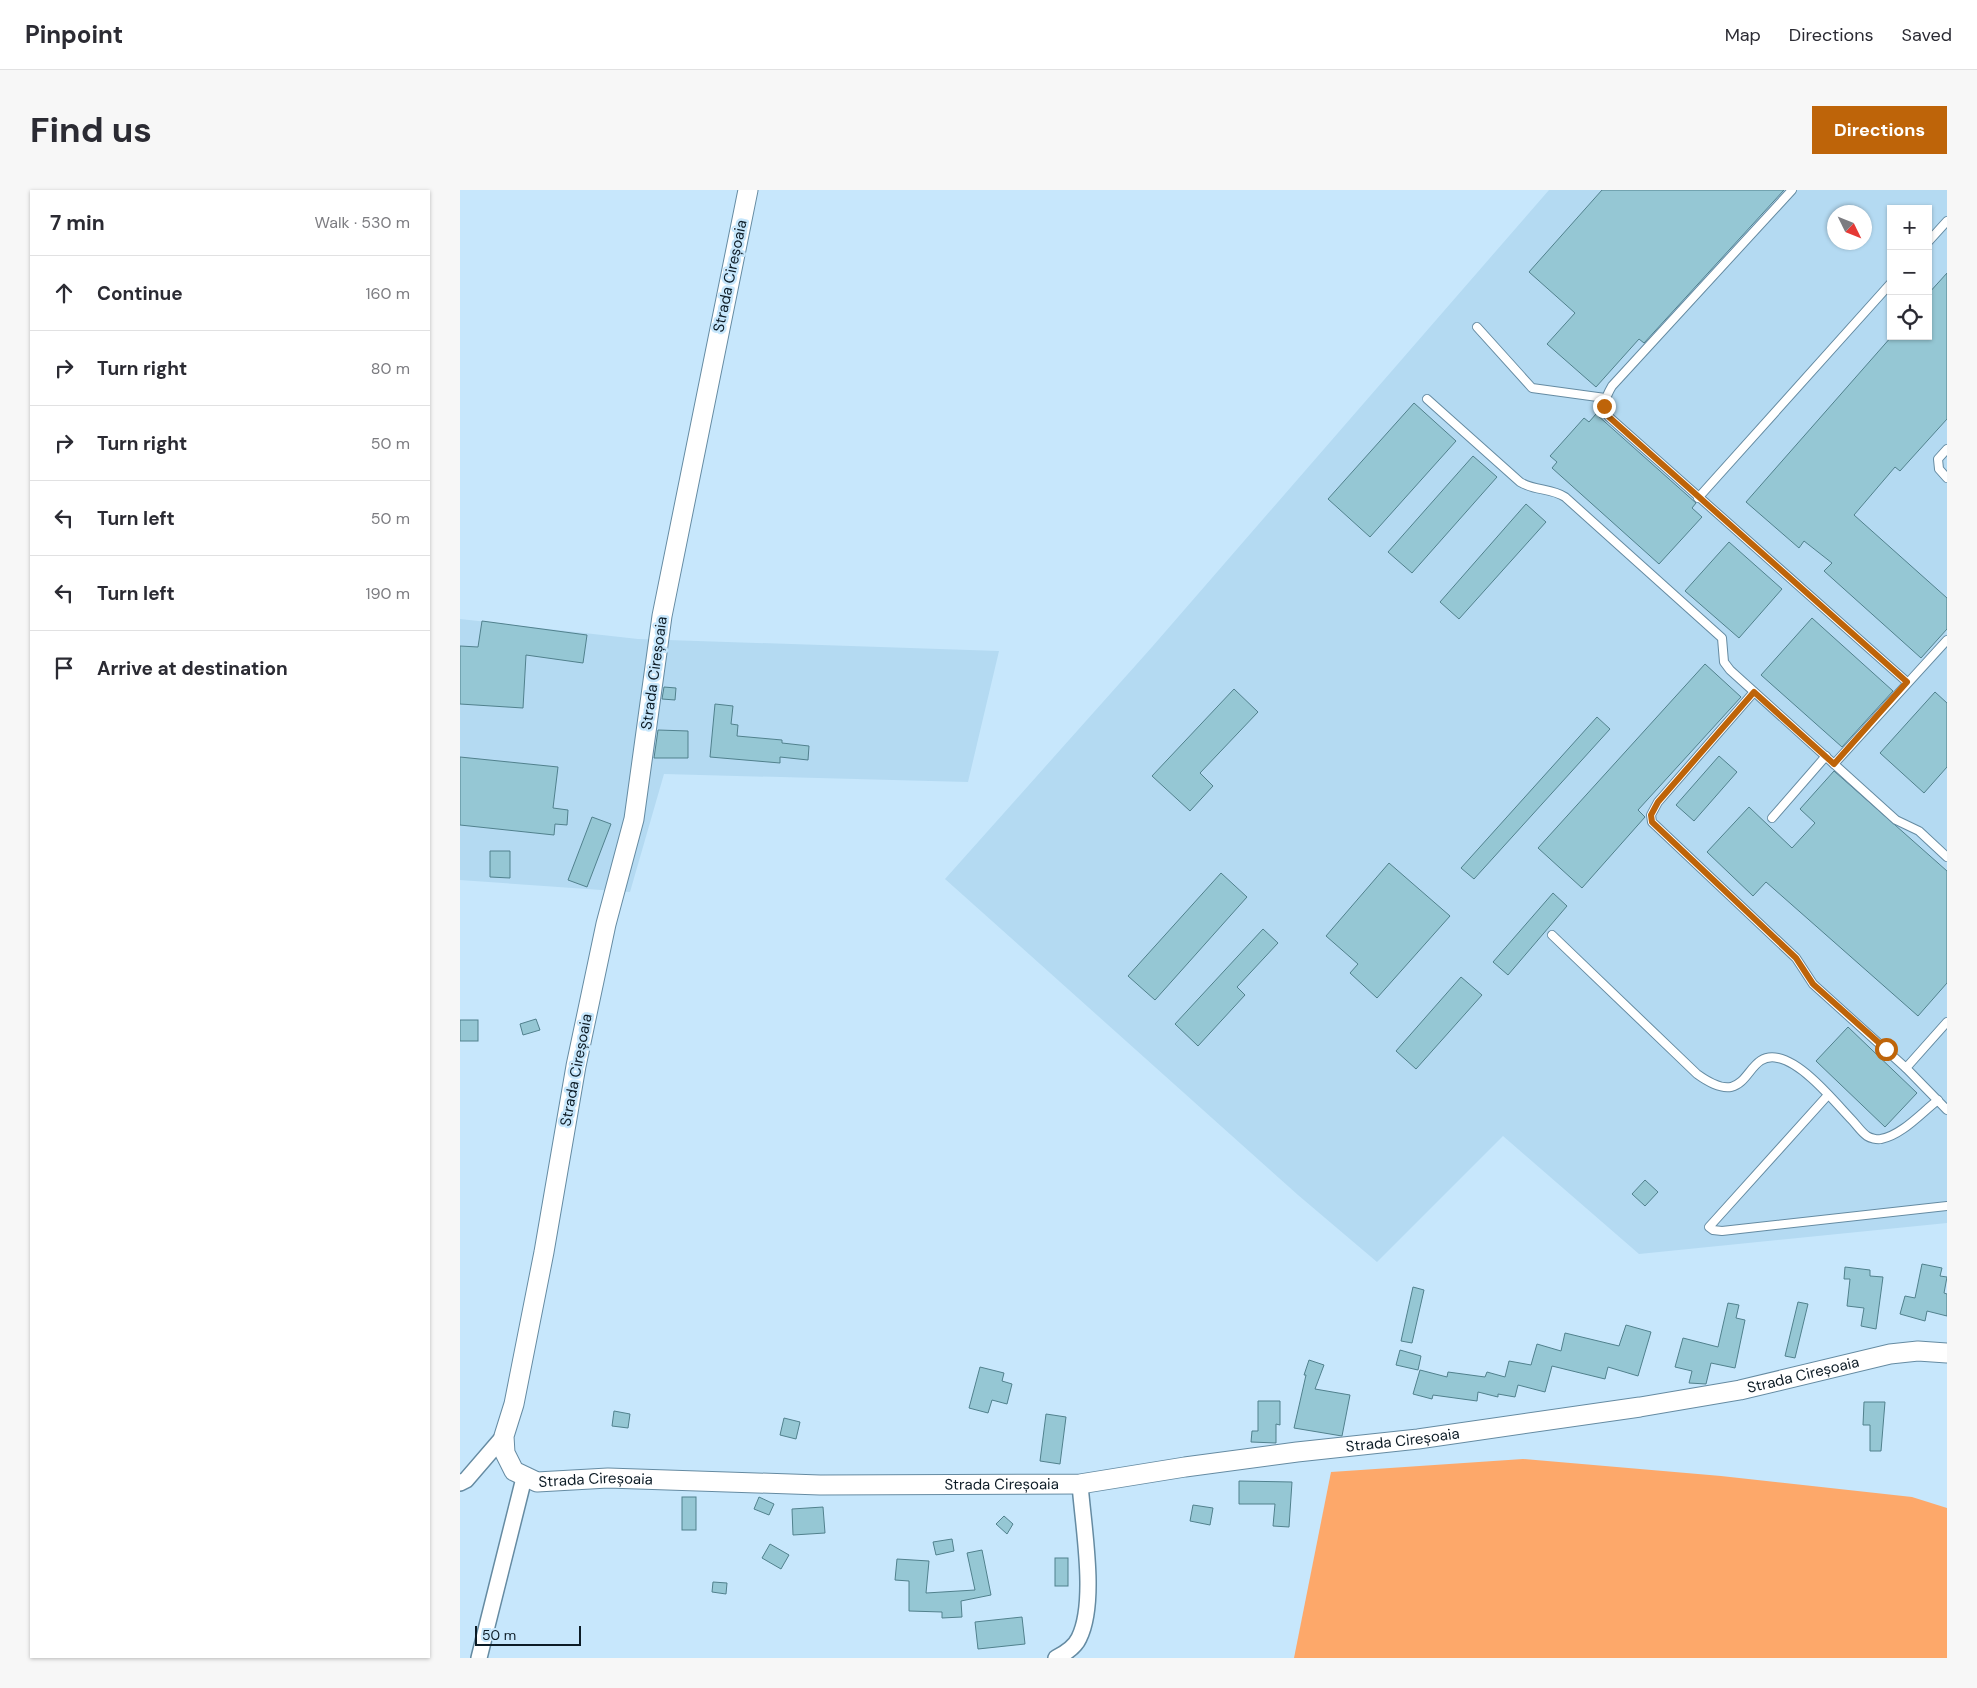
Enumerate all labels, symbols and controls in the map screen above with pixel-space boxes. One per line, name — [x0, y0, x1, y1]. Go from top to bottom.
text: Pinpoint — [25, 19, 123, 50]
text: Map — [1725, 23, 1761, 47]
text: Directions — [1789, 23, 1874, 47]
text: Saved — [1902, 23, 1952, 47]
button: Directions — [1812, 106, 1947, 154]
text: Find us — [30, 107, 152, 153]
north arrow — [1827, 205, 1872, 250]
map controls — [1887, 205, 1932, 340]
button: + — [1887, 205, 1932, 250]
text: 7 min — [50, 209, 105, 237]
text: Walk · 530 m — [315, 212, 410, 233]
street label: Strada Cireșoaia — [708, 218, 752, 334]
button: − — [1887, 250, 1932, 295]
icon: ahead — [50, 279, 78, 307]
text: Continue — [97, 281, 183, 306]
text: 160 m — [366, 283, 410, 304]
button: locate — [1887, 295, 1932, 340]
icon: right — [50, 354, 78, 382]
text: Turn right — [97, 356, 187, 381]
text: 80 m — [371, 358, 410, 379]
route end — [1593, 395, 1616, 418]
icon: right — [50, 429, 78, 457]
text: Turn right — [97, 431, 187, 456]
text: 50 m — [371, 433, 410, 454]
icon: left — [50, 504, 78, 532]
text: Turn left — [97, 506, 175, 531]
text: 50 m — [371, 508, 410, 529]
icon: left — [50, 579, 78, 607]
text: Turn left — [97, 581, 175, 606]
text: 190 m — [366, 583, 410, 604]
street label: Strada Cireșoaia — [636, 615, 672, 731]
icon: arrive — [50, 654, 78, 682]
text: Arrive at destination — [97, 656, 288, 681]
street label: Strada Cireșoaia — [555, 1012, 597, 1128]
route start — [1875, 1038, 1898, 1061]
street label: Strada Cireșoaia — [1745, 1352, 1861, 1398]
street label: Strada Cireșoaia — [1345, 1423, 1461, 1457]
street label: Strada Cireșoaia — [538, 1468, 653, 1492]
street label: Strada Cireșoaia — [944, 1474, 1059, 1495]
scale bar — [475, 1623, 581, 1646]
text: 50 m — [482, 1626, 516, 1644]

